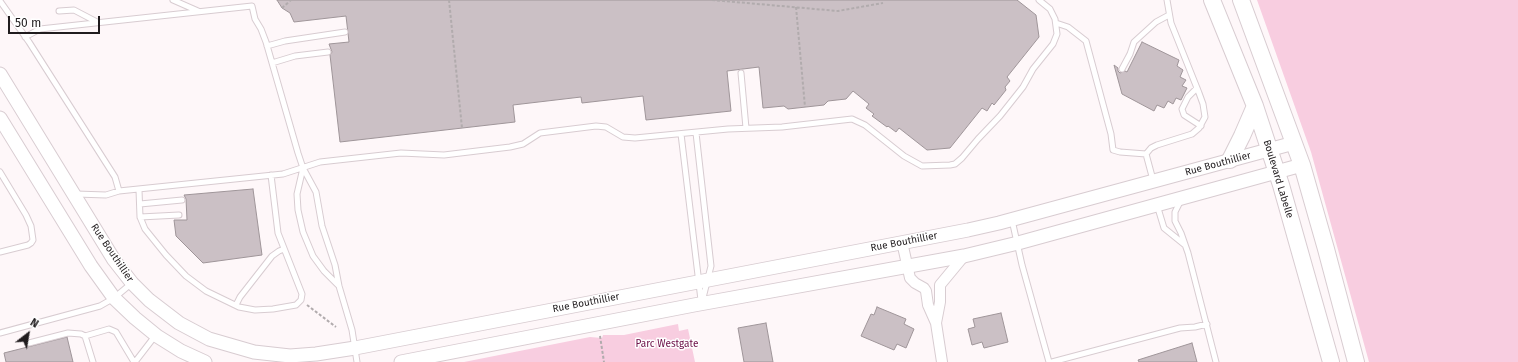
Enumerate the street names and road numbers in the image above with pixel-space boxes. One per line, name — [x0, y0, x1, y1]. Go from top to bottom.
street label: Boulevard Labelle — [1260, 138, 1296, 220]
street label: Rue Bouthillier — [1184, 149, 1252, 179]
street label: Rue Bouthillier — [88, 221, 136, 285]
street label: Rue Bouthillier — [869, 230, 939, 254]
street label: Rue Bouthillier — [551, 291, 621, 315]

